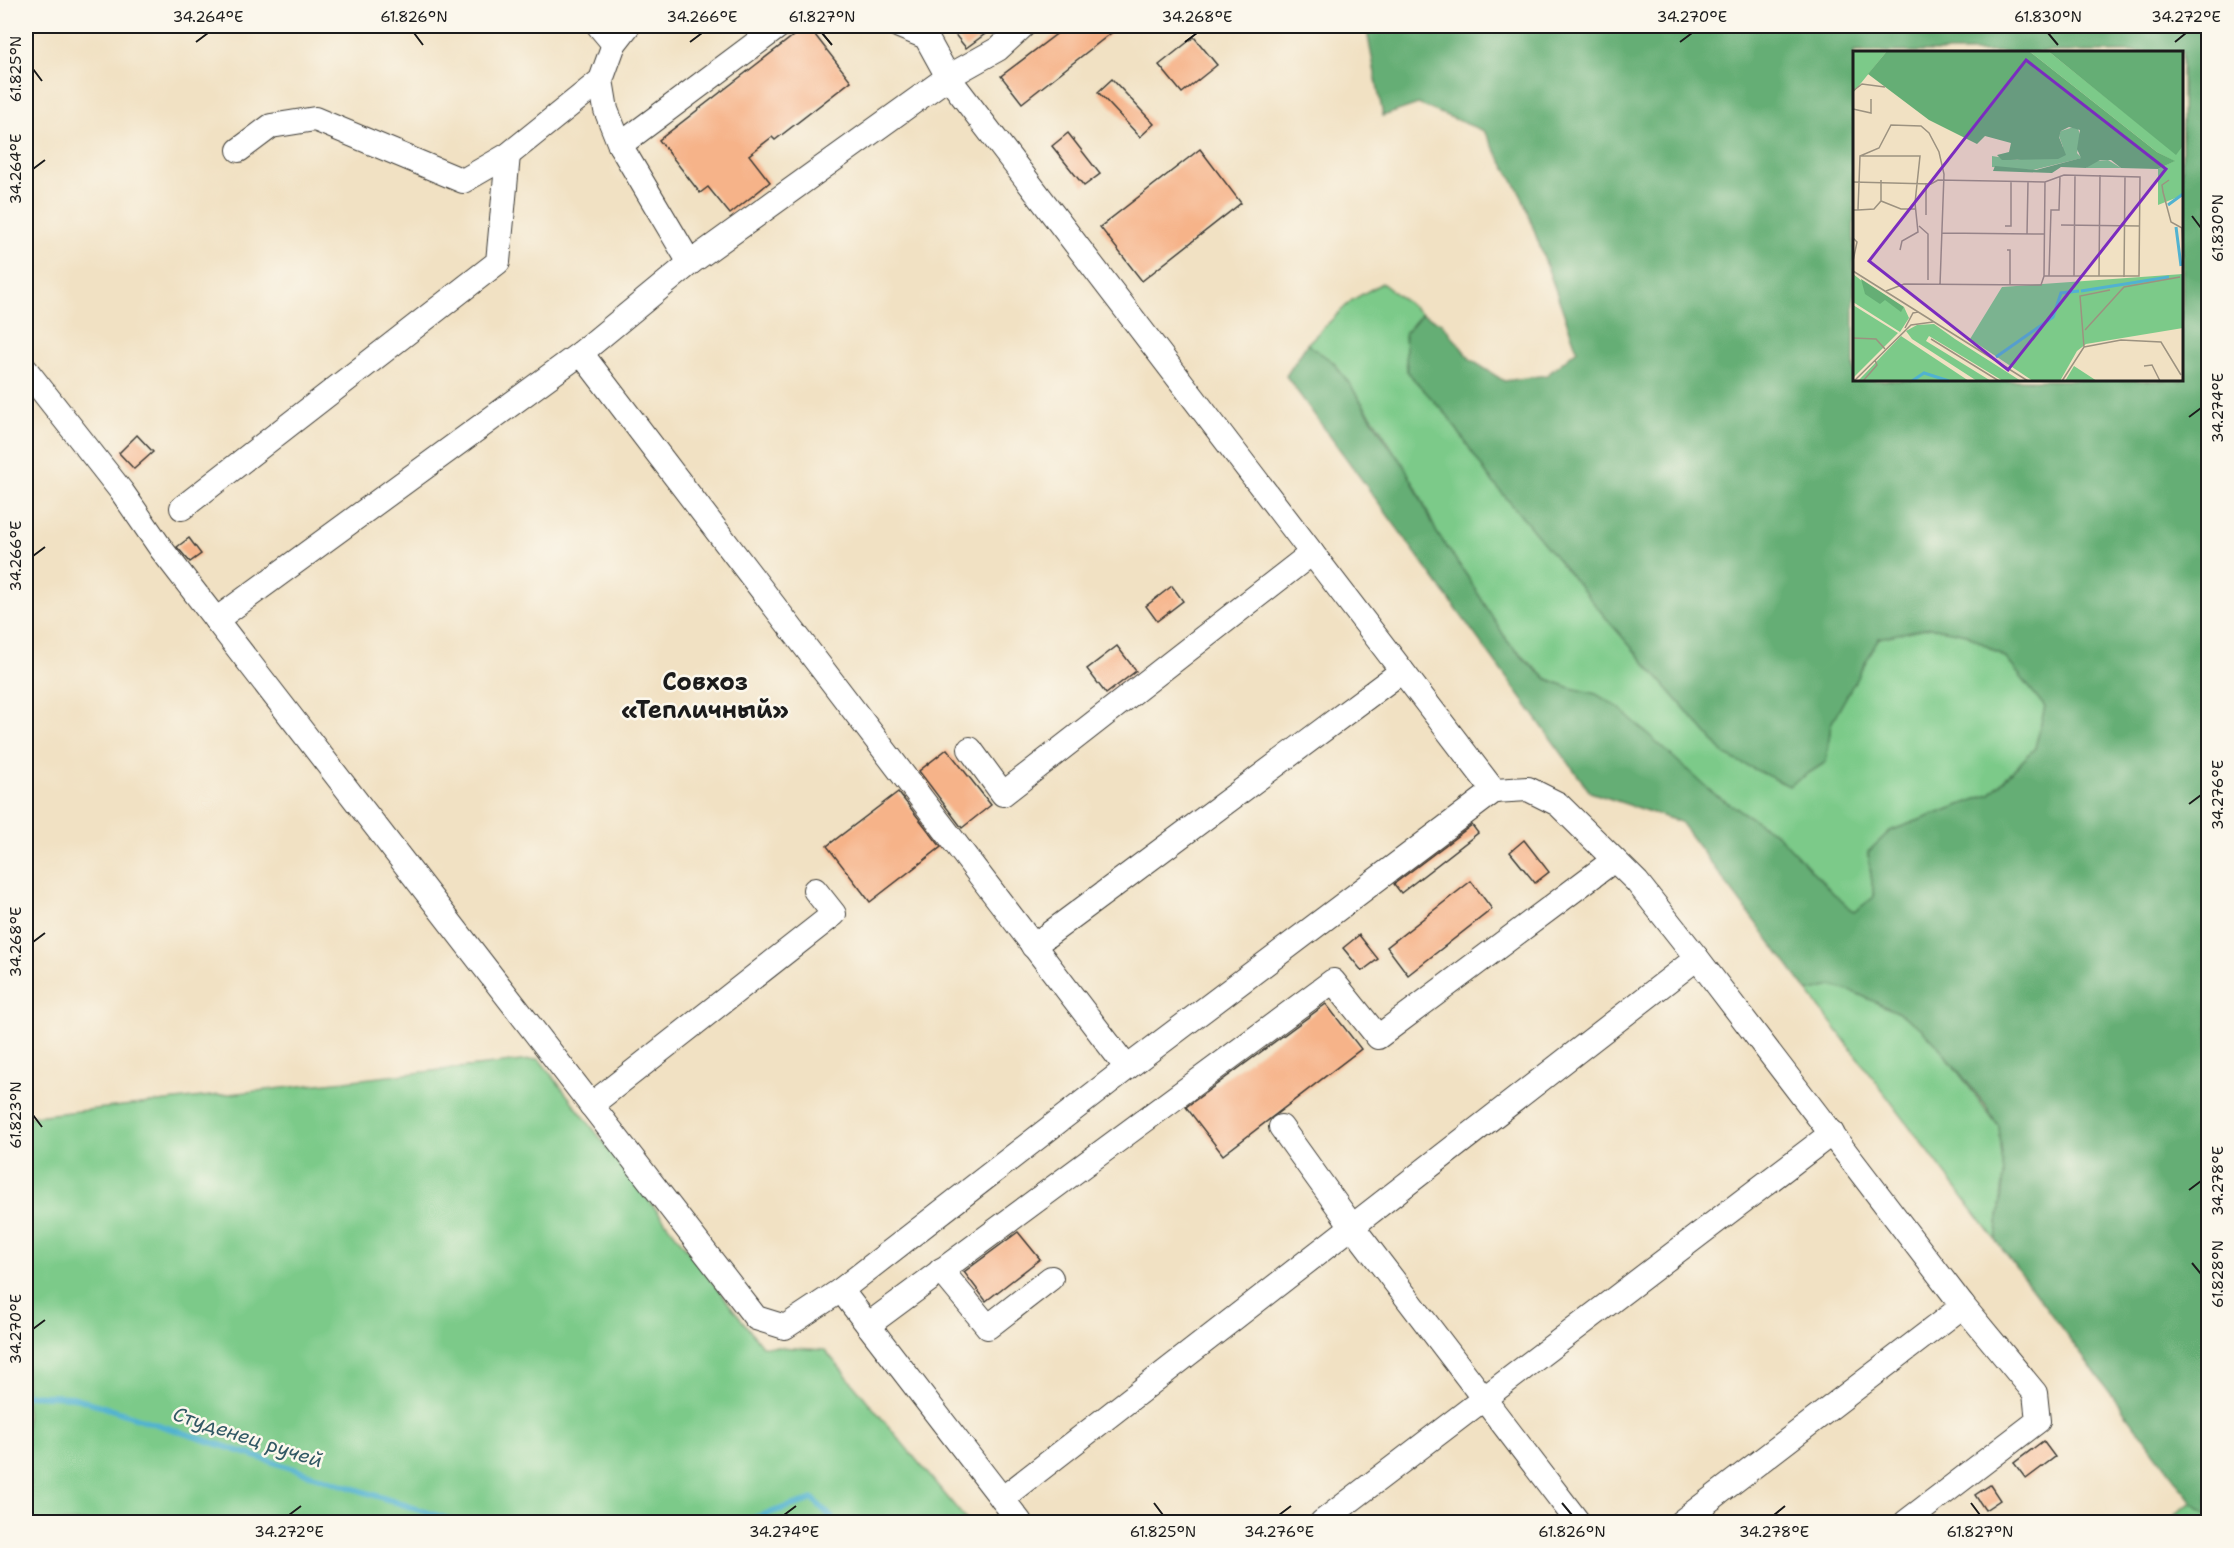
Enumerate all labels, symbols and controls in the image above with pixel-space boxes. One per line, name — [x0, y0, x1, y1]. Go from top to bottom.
text: 34.264°E — [173, 7, 243, 27]
text: 61.826°N — [380, 7, 448, 27]
text: 34.266°E — [667, 7, 737, 27]
text: 61.827°N — [788, 7, 856, 27]
text: 34.268°E — [1162, 7, 1232, 27]
text: 34.270°E — [1657, 7, 1727, 27]
text: 61.830°N — [2014, 7, 2082, 27]
text: 34.272°E — [2151, 7, 2221, 27]
text: 61.825°N — [6, 36, 26, 102]
inset map — [1853, 51, 2183, 381]
text: 34.264°E — [6, 134, 26, 204]
text: 61.830°N — [2208, 194, 2228, 262]
text: 34.274°E — [2208, 373, 2228, 443]
text: 34.266°E — [6, 521, 26, 591]
district label: Совхоз «Тепличный» — [621, 666, 789, 726]
text: 34.276°E — [2208, 760, 2228, 830]
text: 34.268°E — [6, 907, 26, 977]
text: 61.823°N — [6, 1081, 26, 1149]
text: 34.278°E — [2208, 1146, 2228, 1216]
text: 61.828°N — [2208, 1240, 2228, 1308]
text: 34.270°E — [6, 1294, 26, 1364]
water label: Студенец ручей — [170, 1401, 326, 1473]
text: 34.272°E — [254, 1522, 324, 1542]
text: 34.274°E — [749, 1522, 819, 1542]
text: 61.825°N — [1130, 1522, 1196, 1542]
text: 34.276°E — [1244, 1522, 1314, 1542]
text: 61.826°N — [1538, 1522, 1606, 1542]
text: 34.278°E — [1739, 1522, 1809, 1542]
text: 61.827°N — [1946, 1522, 2014, 1542]

